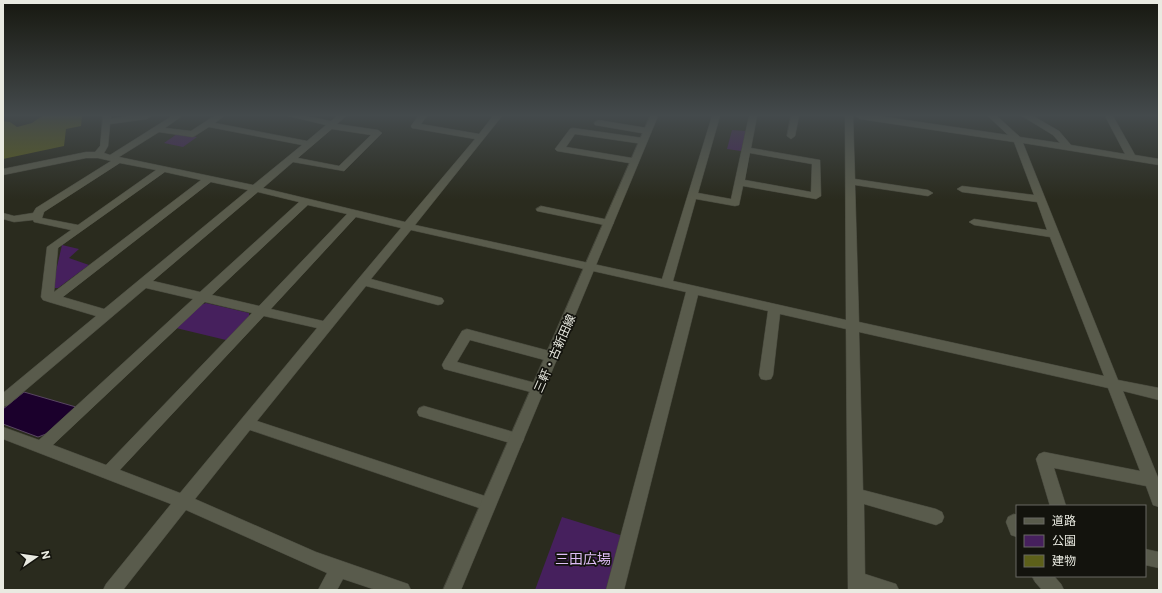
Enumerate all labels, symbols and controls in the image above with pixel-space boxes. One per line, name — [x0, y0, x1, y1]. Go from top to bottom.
street label: 三軒・古新田線 — [531, 312, 577, 394]
legend — [1016, 505, 1146, 577]
text: 道路 — [1052, 513, 1076, 527]
text: 公園 — [1052, 533, 1076, 547]
north arrow — [16, 537, 56, 577]
text: N — [39, 549, 53, 560]
park label: 三田広場 — [555, 550, 611, 567]
text: 建物 — [1052, 553, 1076, 567]

